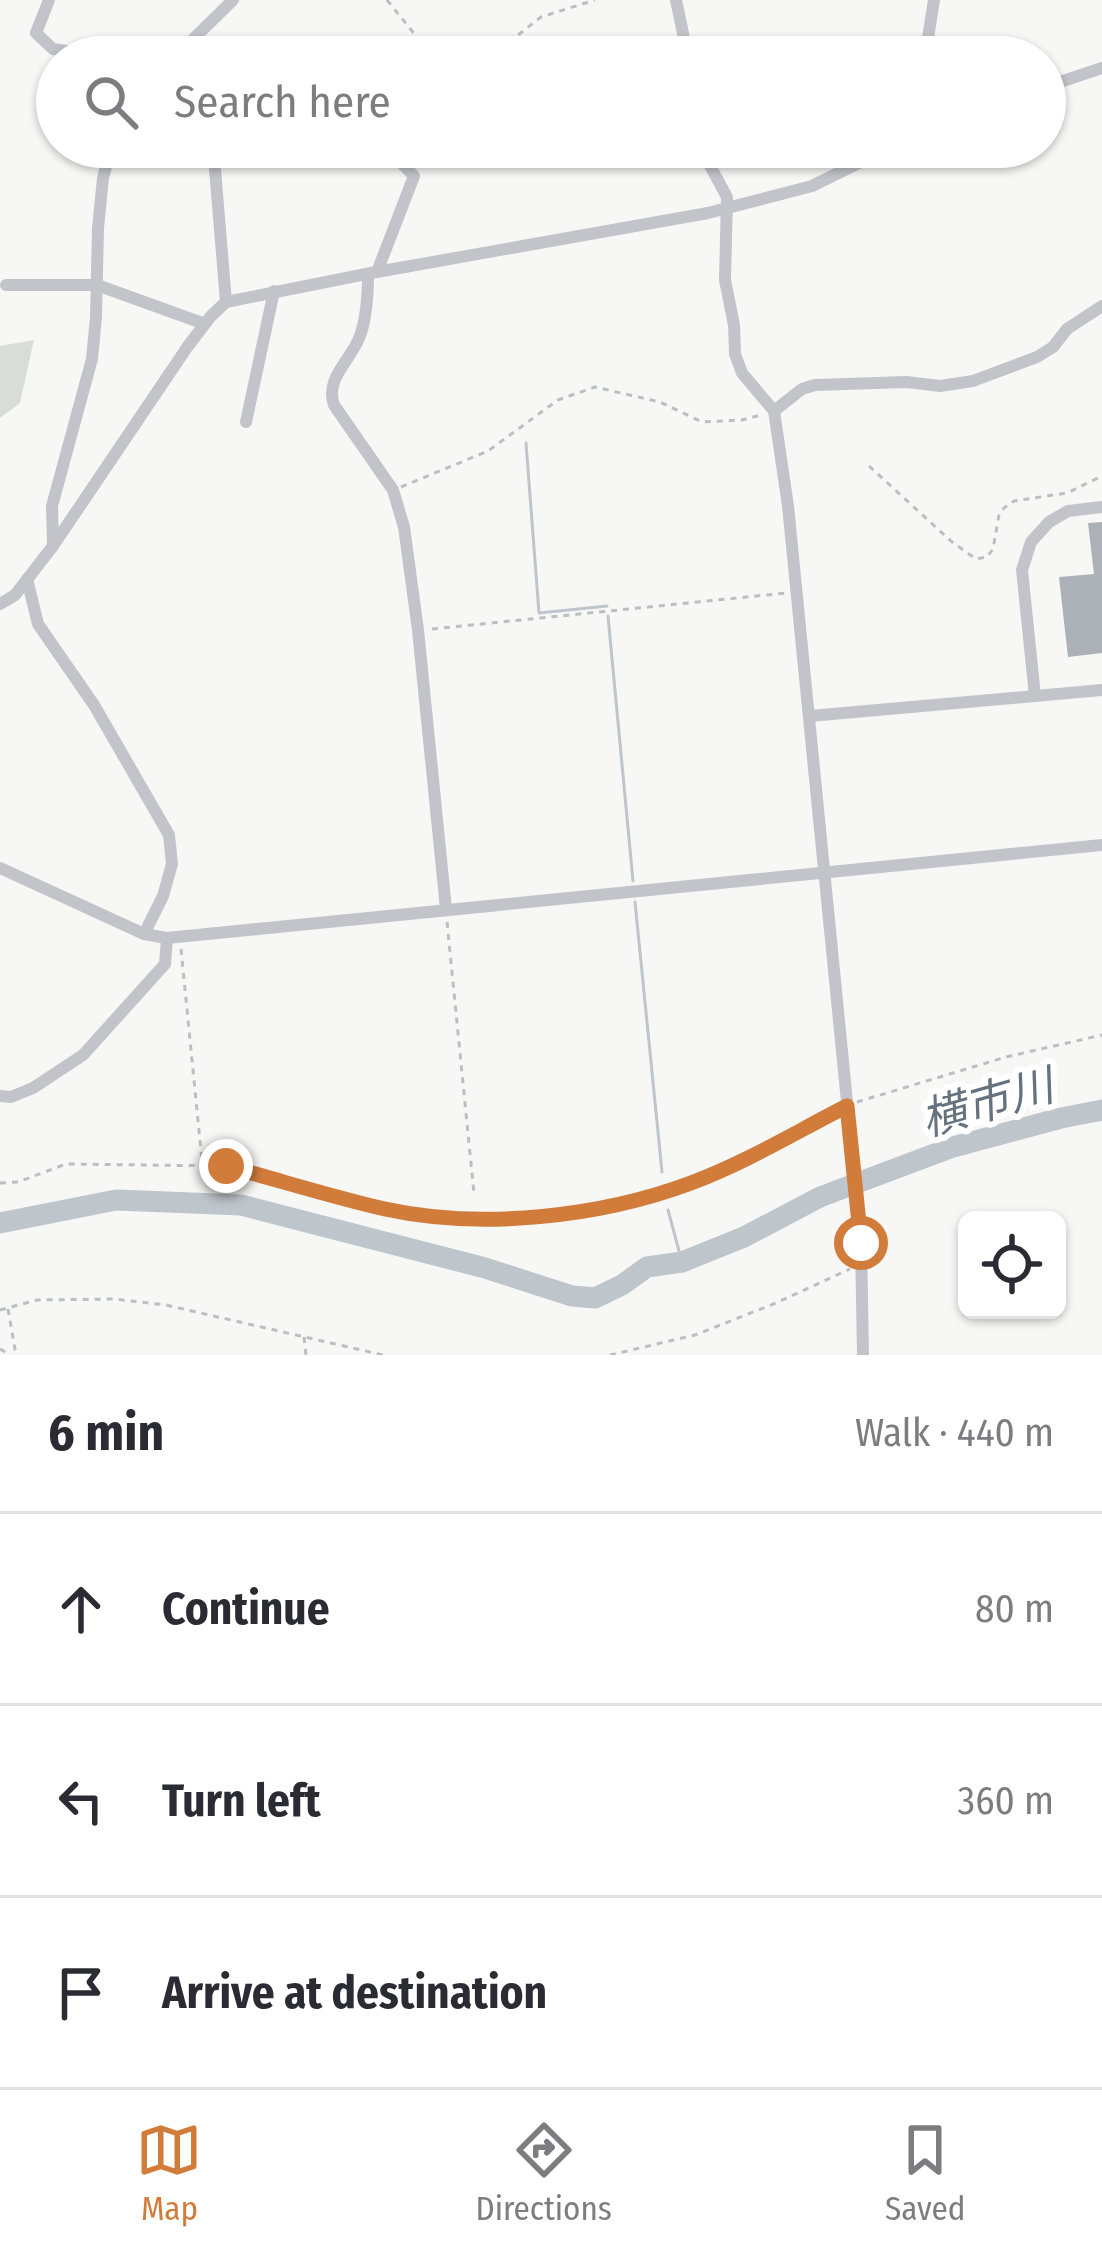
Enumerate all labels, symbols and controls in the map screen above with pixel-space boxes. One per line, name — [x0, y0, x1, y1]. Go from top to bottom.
search box — [36, 36, 1066, 168]
icon: search — [78, 69, 144, 135]
text: Search here — [174, 75, 391, 129]
water label: 横市川 — [915, 1057, 1063, 1148]
route end — [199, 1139, 253, 1193]
map controls — [958, 1211, 1066, 1319]
button: locate — [958, 1211, 1066, 1319]
route start — [834, 1216, 888, 1270]
text: 6 min — [48, 1402, 164, 1464]
text: Walk · 440 m — [855, 1410, 1054, 1456]
icon: ahead — [48, 1576, 114, 1642]
text: Continue — [162, 1582, 330, 1636]
text: 80 m — [975, 1586, 1054, 1632]
icon: left — [48, 1768, 114, 1834]
text: Turn left — [162, 1774, 321, 1828]
text: 360 m — [958, 1778, 1054, 1824]
icon: arrive — [48, 1960, 114, 2026]
text: Arrive at destination — [162, 1966, 547, 2020]
tab: Map — [136, 2117, 202, 2229]
tab: Directions — [475, 2117, 612, 2229]
tab: Saved — [885, 2117, 965, 2229]

